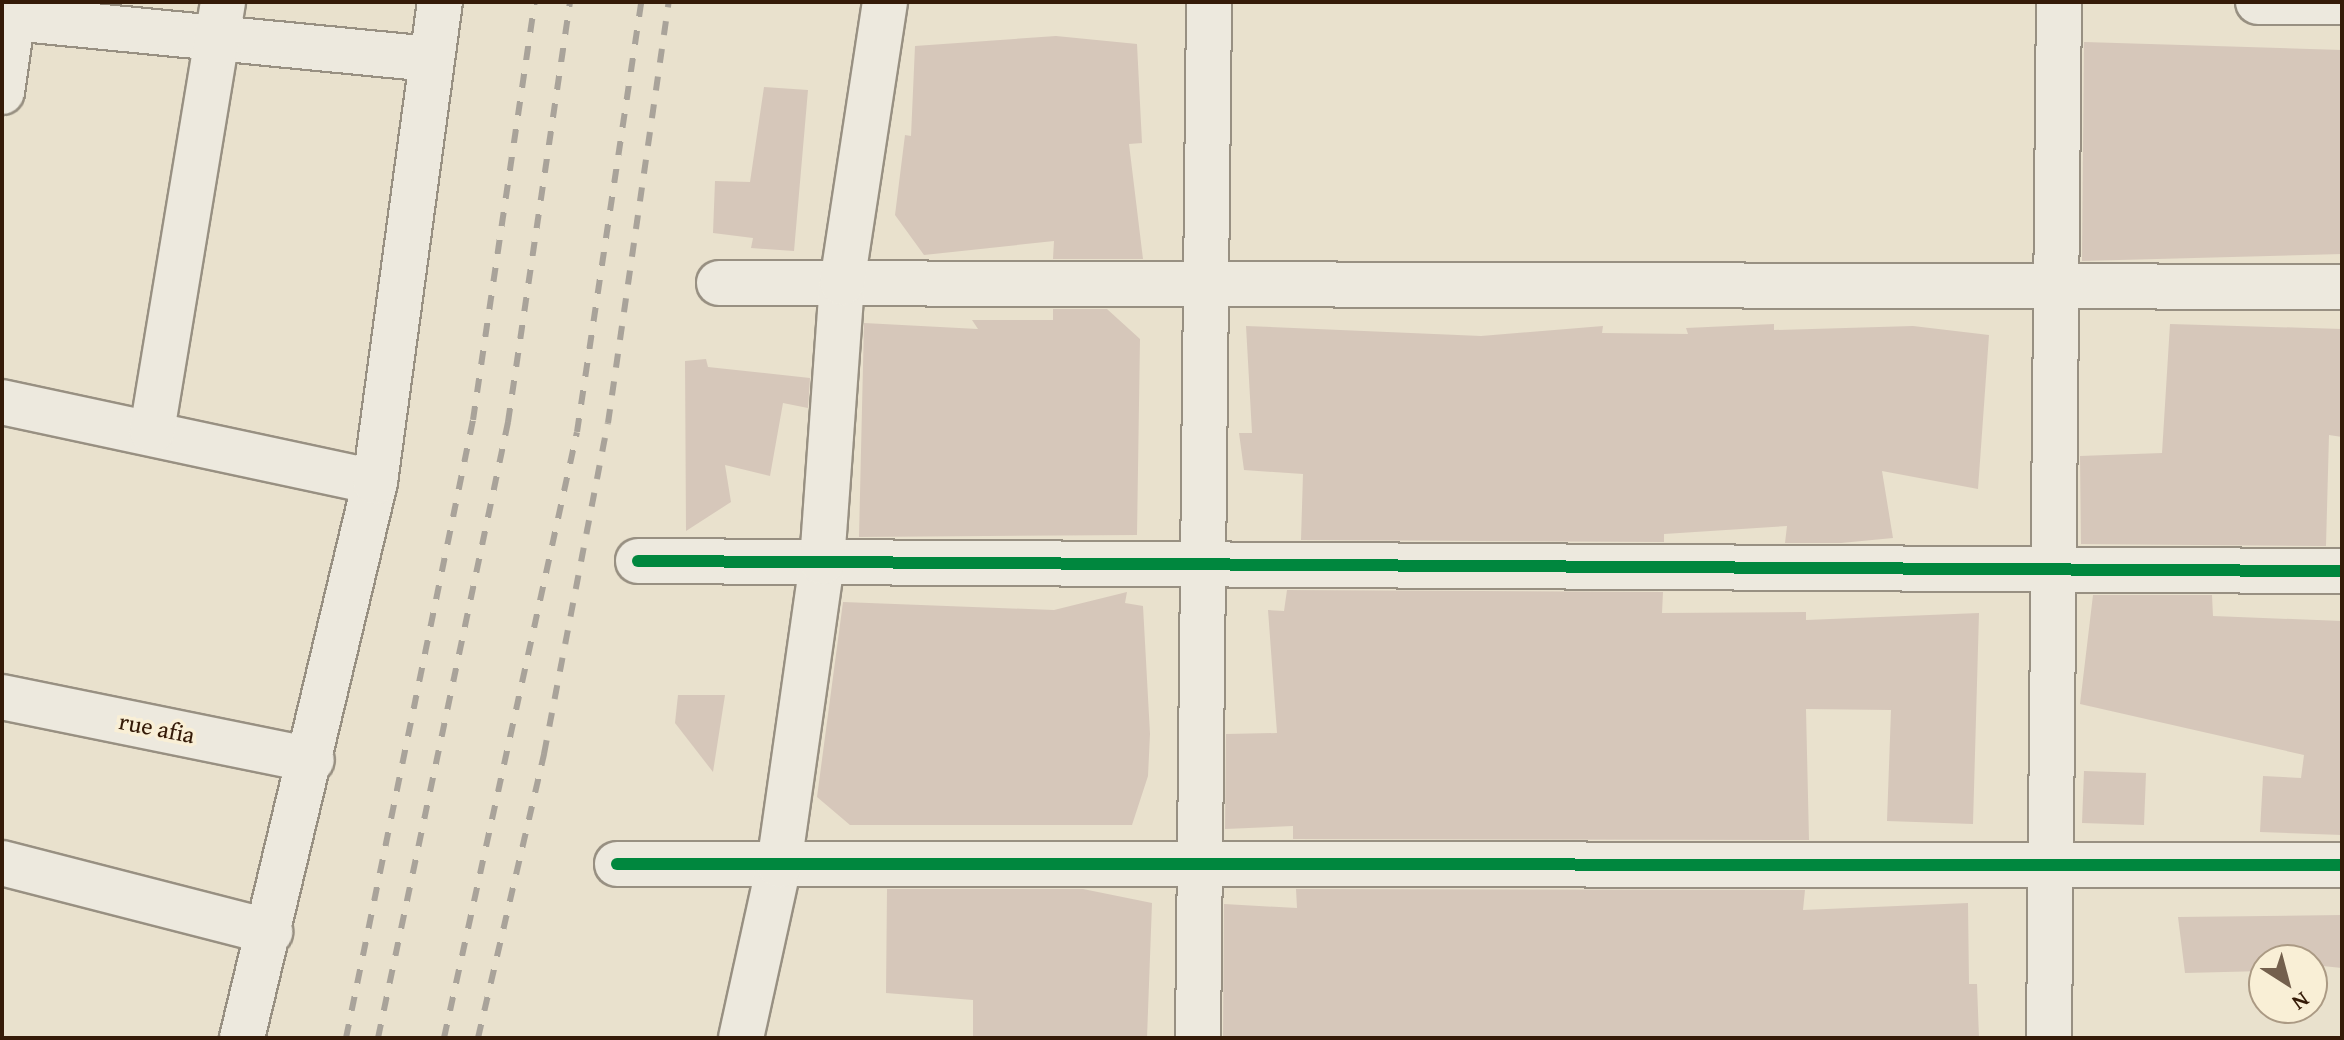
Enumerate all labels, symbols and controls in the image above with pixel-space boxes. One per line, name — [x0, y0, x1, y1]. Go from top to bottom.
street label: rue afia — [117, 707, 197, 749]
north arrow — [2248, 944, 2328, 1024]
text: N — [2286, 985, 2316, 1019]

